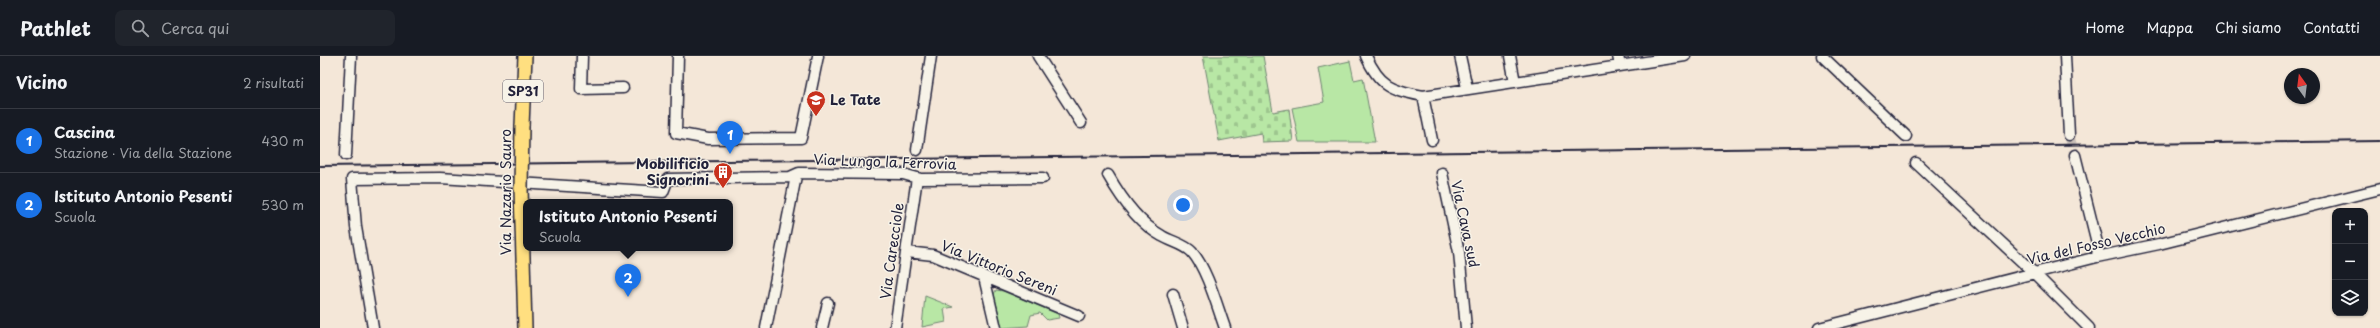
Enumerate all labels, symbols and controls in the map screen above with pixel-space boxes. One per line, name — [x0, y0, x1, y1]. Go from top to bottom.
search box — [115, 10, 395, 46]
text: Pathlet — [20, 14, 91, 42]
text: Cerca qui — [161, 16, 229, 39]
icon: search — [129, 17, 151, 39]
text: Home — [2086, 17, 2124, 38]
text: Mappa — [2146, 17, 2193, 38]
text: Chi siamo — [2215, 17, 2281, 38]
text: Contatti — [2303, 17, 2360, 38]
north arrow — [2284, 68, 2320, 104]
text: Vicino — [16, 69, 67, 95]
text: 2 risultati — [243, 73, 304, 92]
road number: SP31 — [503, 80, 543, 102]
school or university icon: Le Tate — [805, 89, 827, 117]
place label: Le Tate — [830, 89, 881, 110]
text: Cascina — [54, 120, 115, 143]
pin: 1 — [717, 121, 743, 154]
street label: Via Nazario Sauro — [495, 129, 516, 255]
text: 1 — [26, 131, 32, 150]
text: 430 m — [262, 131, 304, 150]
text: Stazione · Via della Stazione — [54, 143, 232, 162]
street label: Via Lungo la Ferrovia — [813, 149, 957, 174]
place label: Mobilificio Signorini — [636, 153, 709, 190]
building icon: Mobilificio Signorini — [712, 161, 734, 189]
street label: Via Cava sud — [1446, 178, 1485, 269]
text: Istituto Antonio Pesenti — [54, 184, 232, 207]
text: 2 — [24, 195, 34, 214]
text: 530 m — [261, 195, 304, 214]
your location — [1173, 195, 1193, 215]
popup — [523, 199, 733, 251]
street label: Via Carecciole — [874, 201, 909, 301]
text: Istituto Antonio Pesenti — [539, 204, 717, 227]
text: Scuola — [54, 207, 96, 226]
map controls — [2332, 208, 2368, 316]
button: + — [2332, 208, 2368, 244]
street label: Via del Fosso Vecchio — [2025, 217, 2167, 270]
text: Scuola — [539, 227, 581, 246]
street label: Via Vittorio Sereni — [938, 235, 1060, 300]
button: − — [2332, 244, 2368, 280]
pin: 2 — [615, 264, 641, 297]
button: layers — [2332, 280, 2368, 316]

